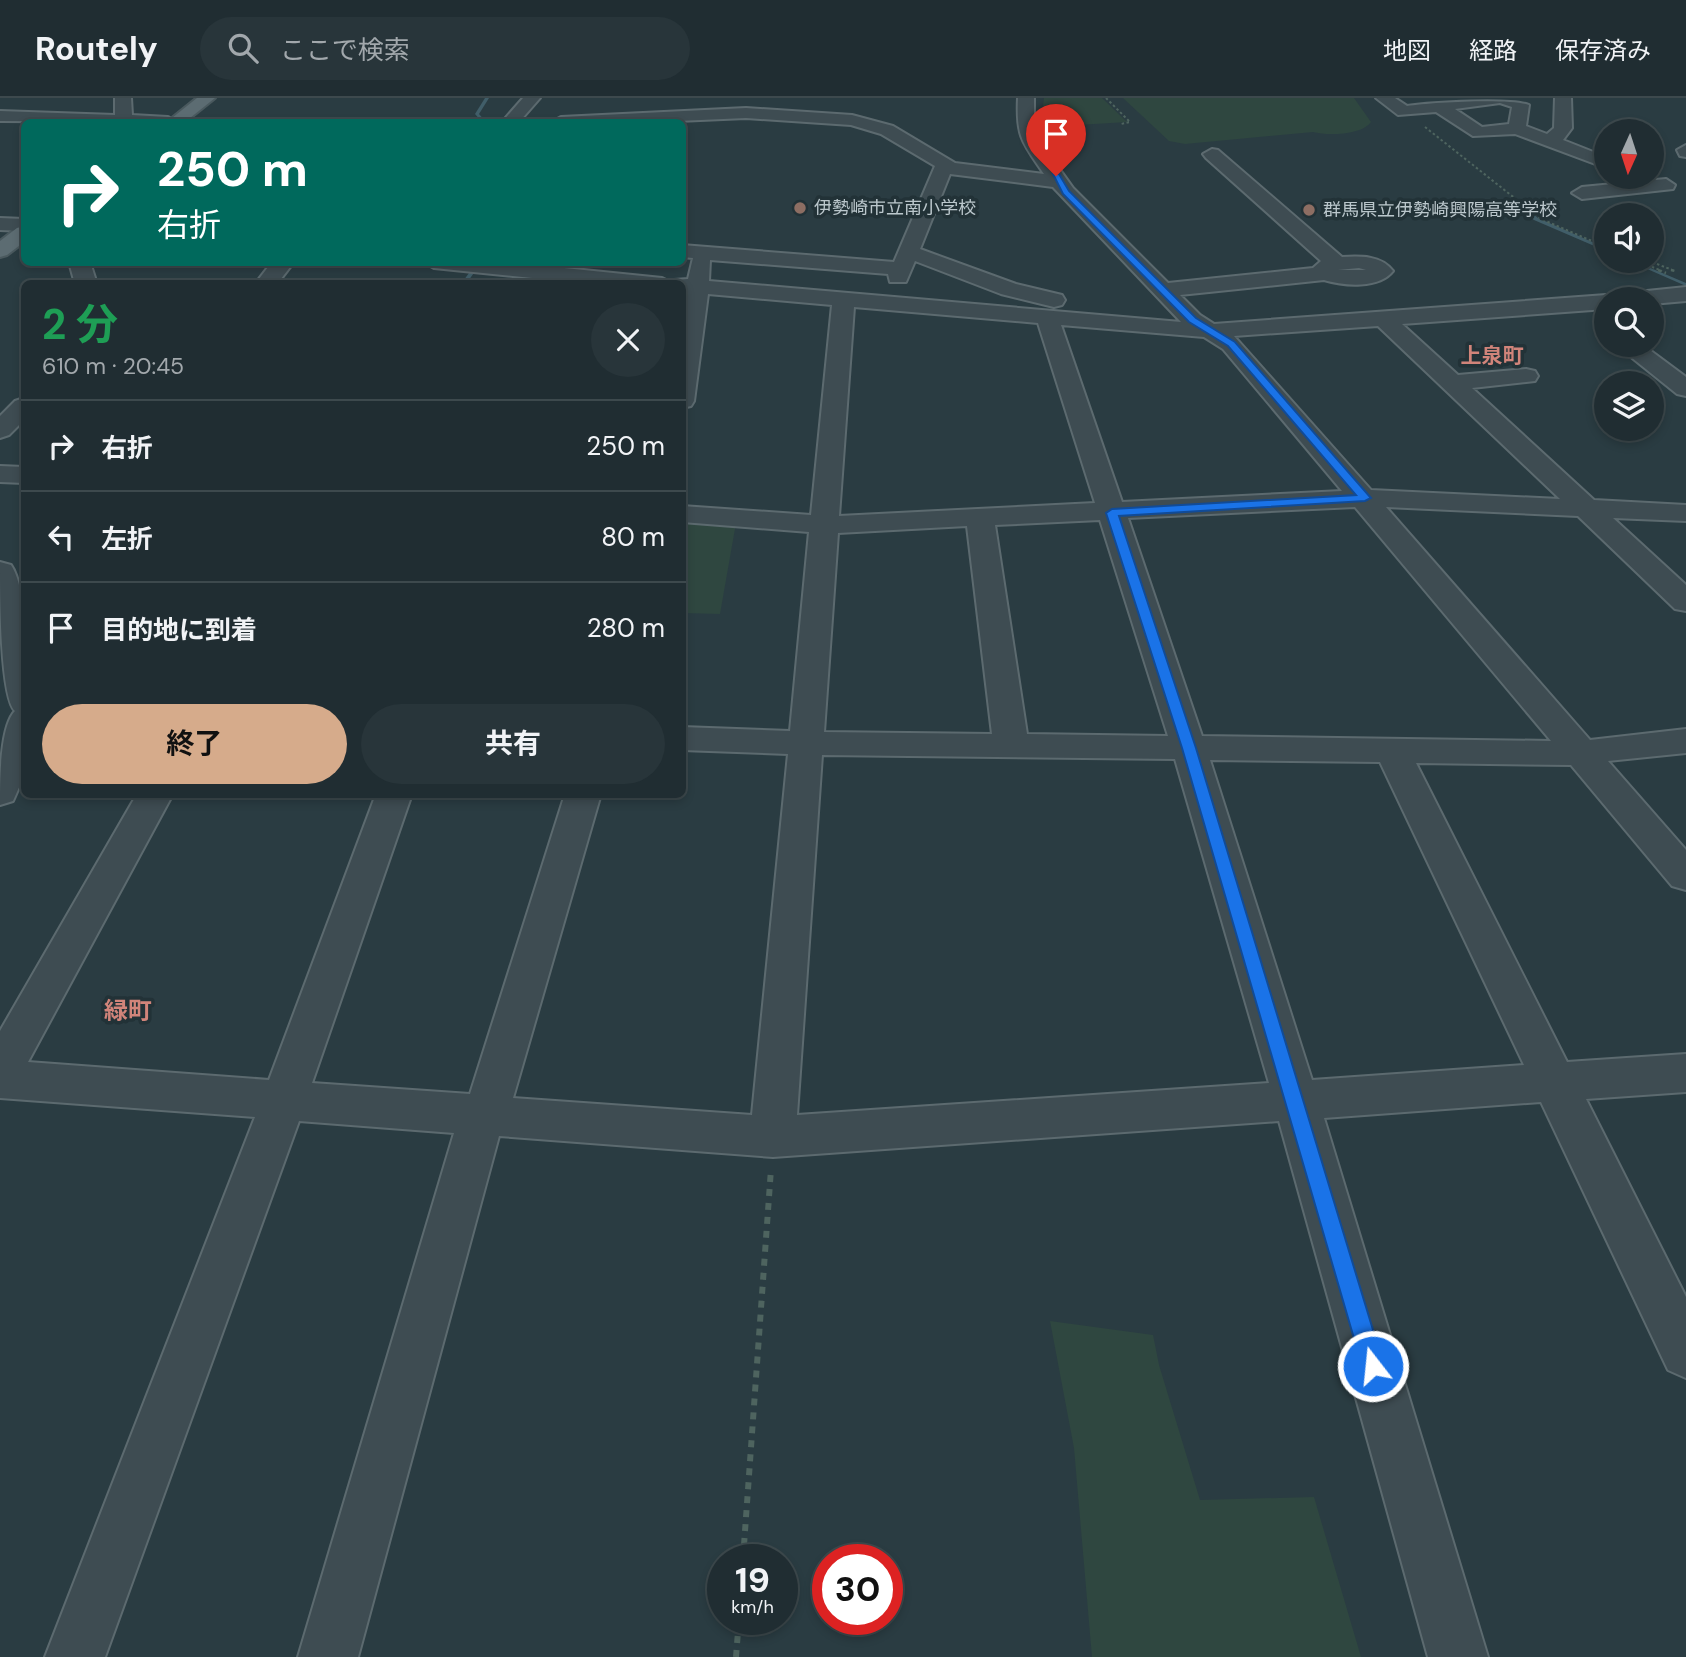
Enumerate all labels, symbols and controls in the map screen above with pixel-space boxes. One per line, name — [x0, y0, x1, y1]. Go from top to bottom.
search box — [200, 17, 690, 80]
text: Routely — [35, 27, 158, 70]
icon: search — [224, 29, 262, 67]
text: ここで検索 — [280, 33, 410, 67]
text: 地図 — [1383, 35, 1431, 66]
text: 経路 — [1469, 35, 1517, 66]
text: 保存済み — [1555, 35, 1651, 66]
pin — [1026, 104, 1086, 176]
icon: arrive — [1037, 115, 1075, 153]
north arrow — [1594, 119, 1664, 189]
map controls — [1594, 119, 1664, 441]
text: 250 m — [157, 137, 308, 201]
icon: right — [42, 147, 133, 238]
place label: 伊勢崎市立南小学校 — [814, 196, 976, 220]
place label: 群馬県立伊勢崎興陽高等学校 — [1323, 198, 1557, 222]
marker: 伊勢崎市立南小学校 — [792, 200, 808, 216]
marker: 群馬県立伊勢崎興陽高等学校 — [1301, 202, 1317, 218]
button: sound — [1594, 203, 1664, 273]
text: 右折 — [157, 204, 221, 246]
button: search — [1594, 287, 1664, 357]
text: 2 分 — [42, 297, 118, 352]
button: close — [591, 303, 665, 377]
district label: 上泉町 — [1461, 342, 1524, 370]
text: 610 m · 20:45 — [42, 351, 184, 381]
button: layers — [1594, 371, 1664, 441]
icon: right — [42, 427, 80, 465]
text: 250 m — [586, 429, 665, 463]
text: 右折 — [101, 431, 153, 465]
icon: left — [42, 518, 80, 556]
text: 80 m — [601, 520, 665, 554]
text: 左折 — [101, 522, 153, 556]
icon: arrive — [42, 609, 80, 647]
text: 280 m — [587, 611, 665, 645]
text: 目的地に到着 — [101, 613, 257, 647]
button: 終了 — [42, 704, 347, 784]
button: 共有 — [361, 704, 665, 784]
district label: 緑町 — [104, 995, 152, 1026]
position arrow — [1336, 1329, 1410, 1403]
speed limit sign: 30 — [812, 1544, 903, 1635]
text: 19 — [735, 1557, 770, 1603]
text: km/h — [731, 1595, 774, 1619]

